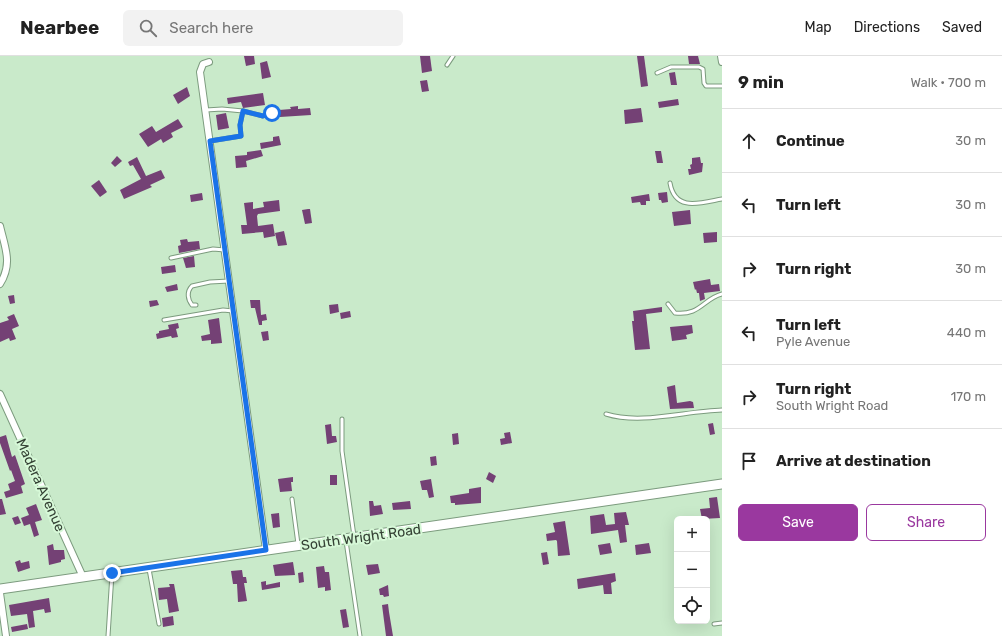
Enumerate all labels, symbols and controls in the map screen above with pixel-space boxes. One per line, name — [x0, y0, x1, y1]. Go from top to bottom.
search box — [123, 10, 403, 46]
text: Nearbee — [20, 16, 99, 39]
icon: search — [137, 17, 159, 39]
text: Search here — [169, 19, 254, 37]
text: Map — [805, 19, 832, 36]
text: Directions — [854, 19, 920, 36]
text: Saved — [942, 19, 982, 36]
text: 9 min — [738, 72, 784, 92]
text: Walk · 700 m — [910, 75, 986, 90]
route start — [263, 104, 281, 122]
icon: ahead — [738, 130, 760, 152]
text: Continue — [776, 132, 845, 150]
text: 30 m — [955, 133, 986, 148]
icon: left — [738, 194, 760, 216]
text: Turn left — [776, 196, 841, 214]
text: 30 m — [955, 197, 986, 212]
icon: right — [738, 258, 760, 280]
text: Turn right — [776, 260, 851, 278]
text: 30 m — [955, 261, 986, 276]
text: Turn left — [776, 316, 841, 334]
icon: left — [738, 322, 760, 344]
text: 440 m — [947, 325, 986, 340]
text: Pyle Avenue — [776, 334, 850, 349]
text: Turn right — [776, 380, 851, 398]
icon: right — [738, 386, 760, 408]
text: 170 m — [951, 389, 986, 404]
text: South Wright Road — [776, 398, 888, 413]
street label: Madera Avenue — [12, 436, 69, 535]
icon: arrive — [738, 450, 760, 472]
text: Arrive at destination — [776, 452, 931, 470]
button: Save — [738, 504, 858, 541]
button: Share — [866, 504, 986, 541]
map controls — [674, 516, 710, 624]
button: + — [674, 516, 710, 552]
street label: South Wright Road — [300, 521, 422, 554]
button: − — [674, 552, 710, 588]
route end — [103, 564, 121, 582]
button: locate — [674, 588, 710, 624]

